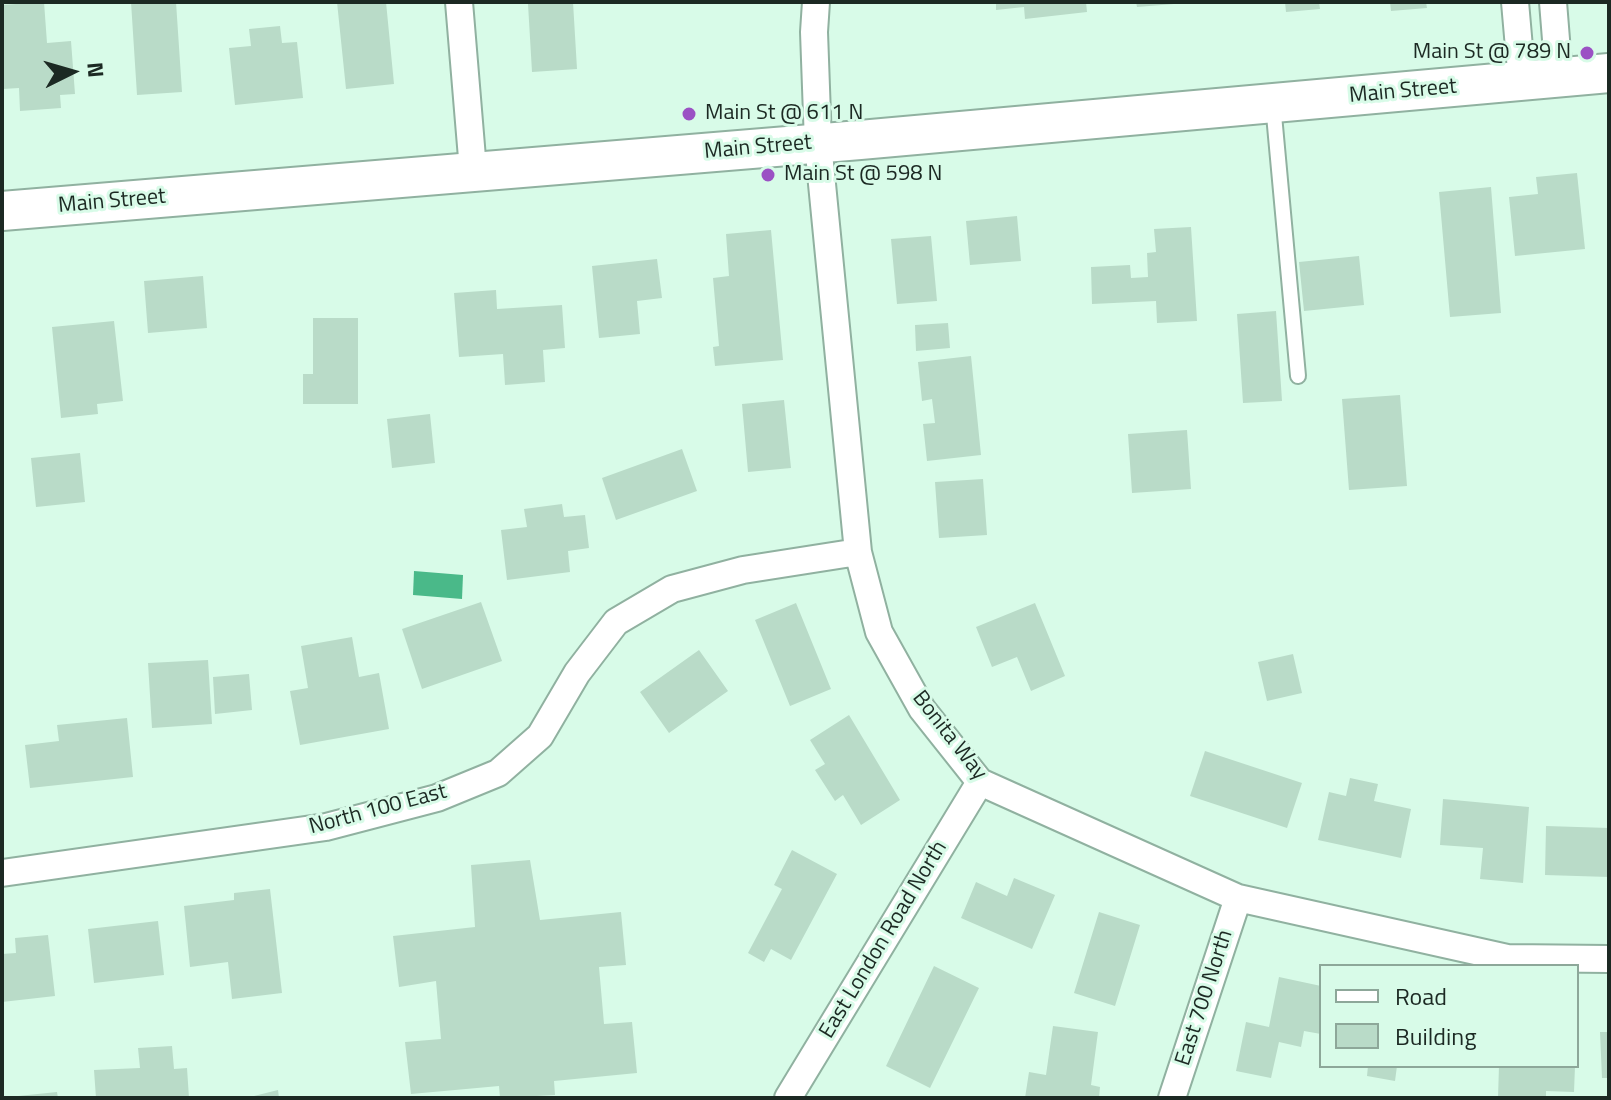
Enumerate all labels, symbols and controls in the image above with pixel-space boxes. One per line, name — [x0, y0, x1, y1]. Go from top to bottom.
north arrow — [32, 32, 112, 112]
place label: Main St @ 789 N — [1413, 40, 1571, 66]
marker: Main St @ 789 N — [1578, 44, 1596, 62]
text: N — [78, 61, 114, 79]
street label: Main Street — [1348, 74, 1458, 110]
place label: Main St @ 611 N — [705, 101, 863, 127]
marker: Main St @ 611 N — [680, 105, 698, 123]
street label: Main Street — [703, 130, 813, 166]
place label: Main St @ 598 N — [784, 162, 942, 188]
marker: Main St @ 598 N — [759, 166, 777, 184]
street label: Main Street — [57, 184, 167, 220]
street label: Bonita Way — [906, 686, 992, 786]
street label: North 100 East — [306, 779, 450, 841]
street label: East London Road North — [815, 836, 953, 1044]
street label: East 700 North — [1171, 927, 1239, 1069]
legend — [1319, 964, 1579, 1068]
text: Road — [1395, 978, 1447, 1014]
text: Building — [1395, 1018, 1477, 1054]

